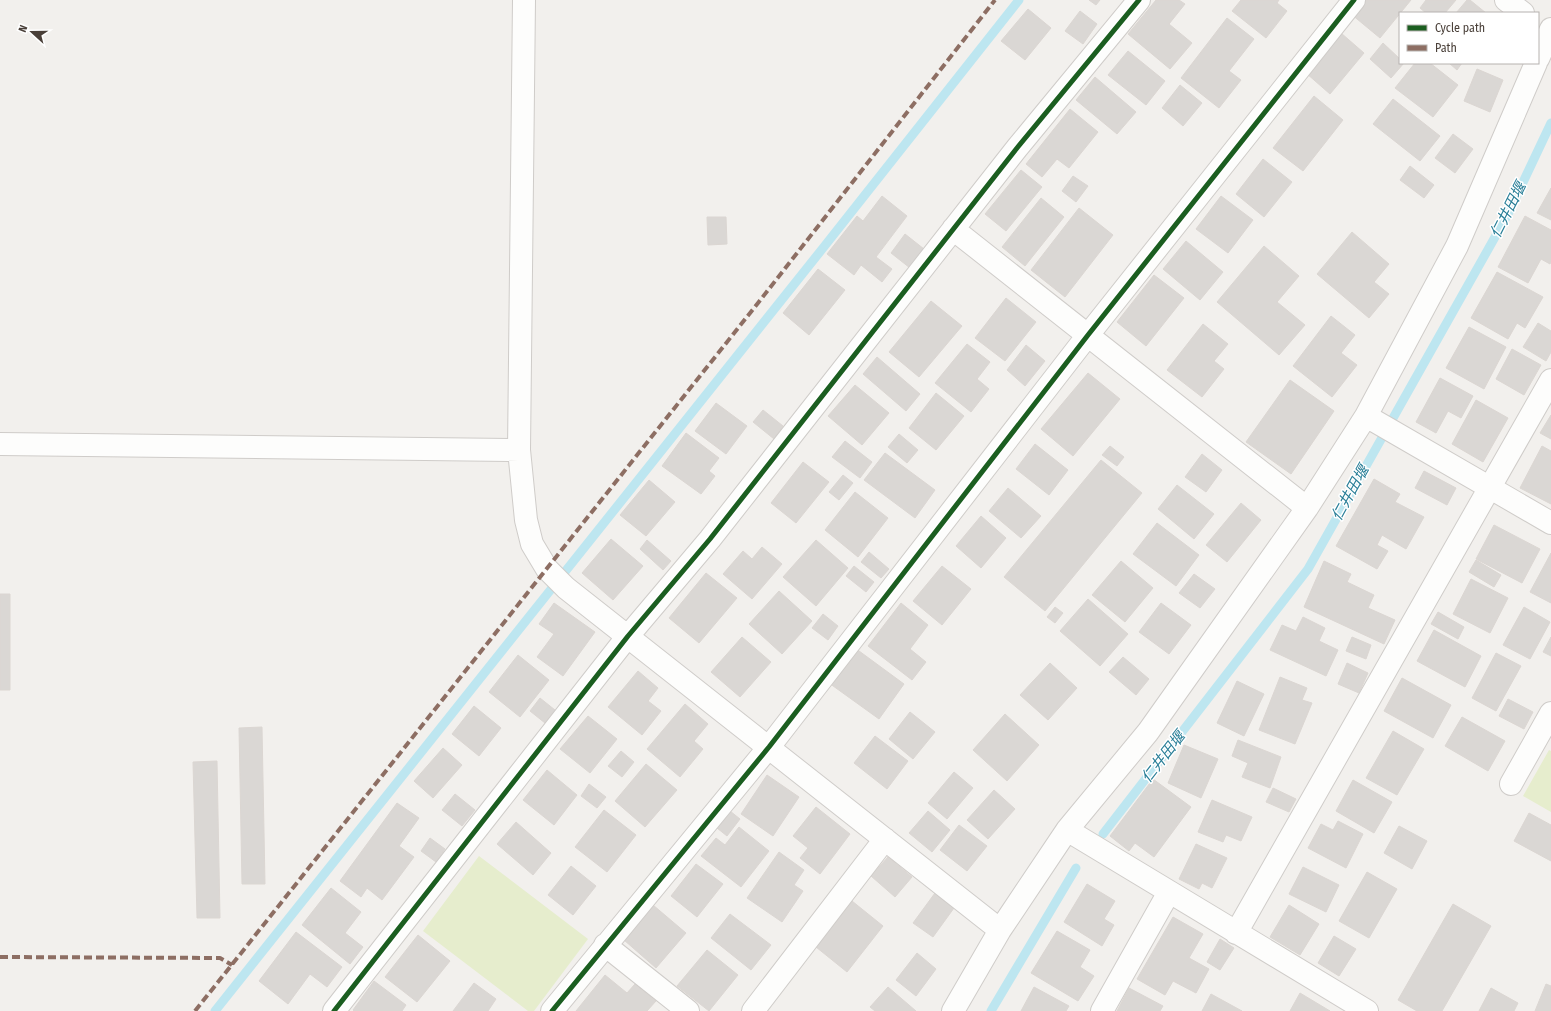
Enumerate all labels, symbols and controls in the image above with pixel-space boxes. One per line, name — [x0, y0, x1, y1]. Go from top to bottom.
north arrow — [12, 12, 52, 52]
legend — [1399, 12, 1539, 64]
text: Cycle path — [1435, 21, 1485, 35]
text: N — [16, 23, 30, 34]
text: Path — [1435, 41, 1457, 55]
water label: 仁井田堰 — [1486, 177, 1531, 241]
water label: 仁井田堰 — [1328, 460, 1374, 524]
water label: 仁井田堰 — [1137, 725, 1190, 786]

